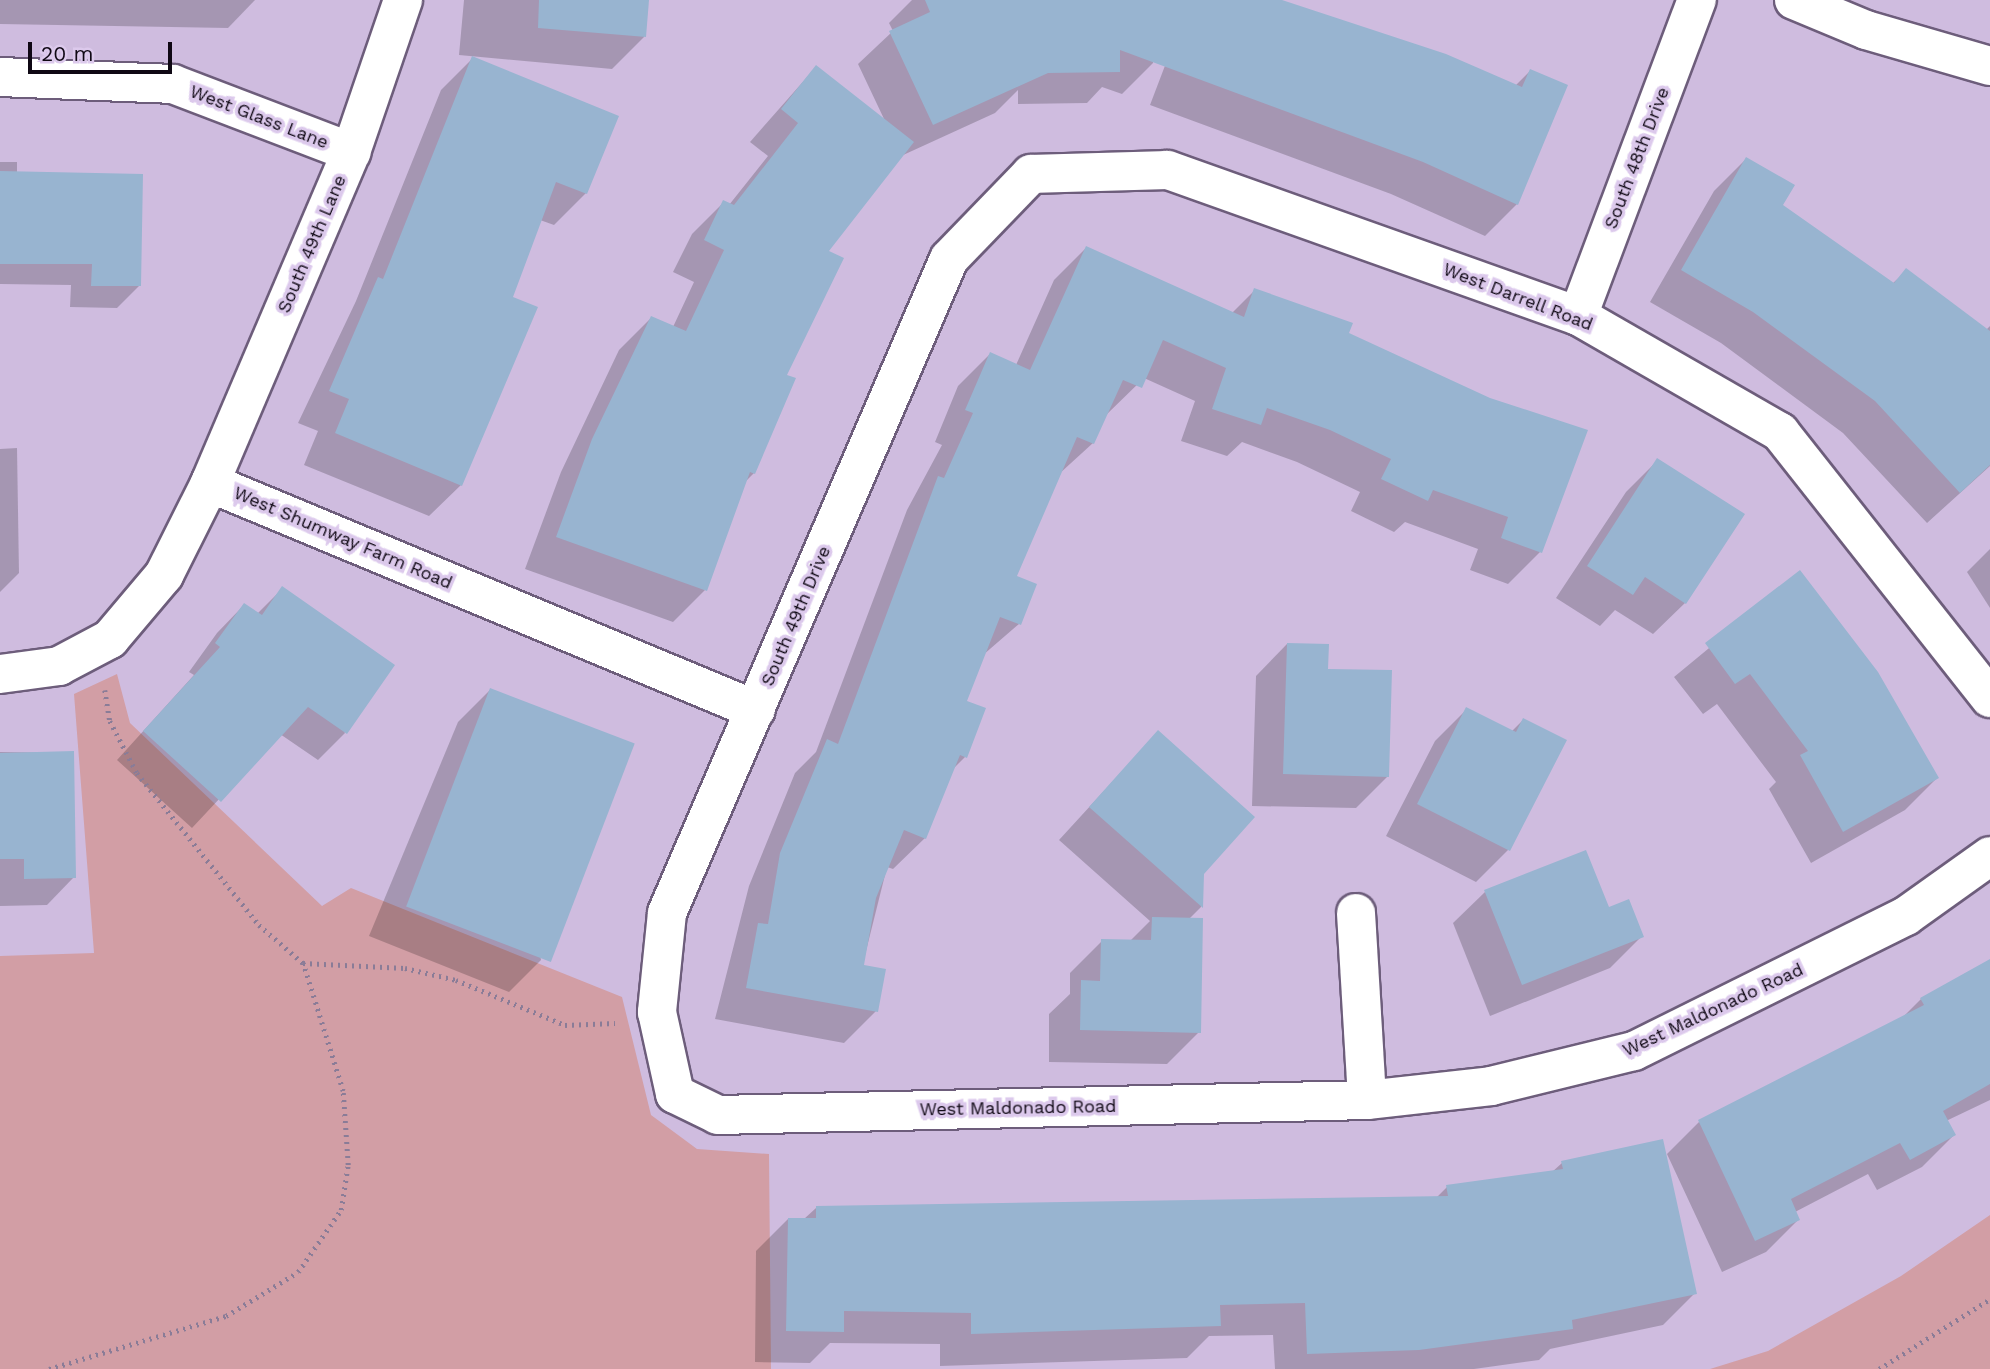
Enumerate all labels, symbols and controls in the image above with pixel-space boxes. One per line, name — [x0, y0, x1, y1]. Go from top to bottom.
scale bar — [32, 28, 175, 72]
text: 20 m — [41, 41, 93, 66]
street label: West Glass Lane — [187, 81, 331, 153]
street label: South 48th Drive — [1600, 84, 1674, 232]
street label: South 49th Lane — [273, 172, 351, 316]
street label: West Darrell Road — [1440, 258, 1596, 336]
street label: West Shumway Farm Road — [230, 482, 456, 594]
street label: South 49th Drive — [757, 543, 835, 689]
street label: West Maldonado Road — [1619, 959, 1807, 1061]
street label: West Maldonado Road — [919, 1095, 1117, 1121]

